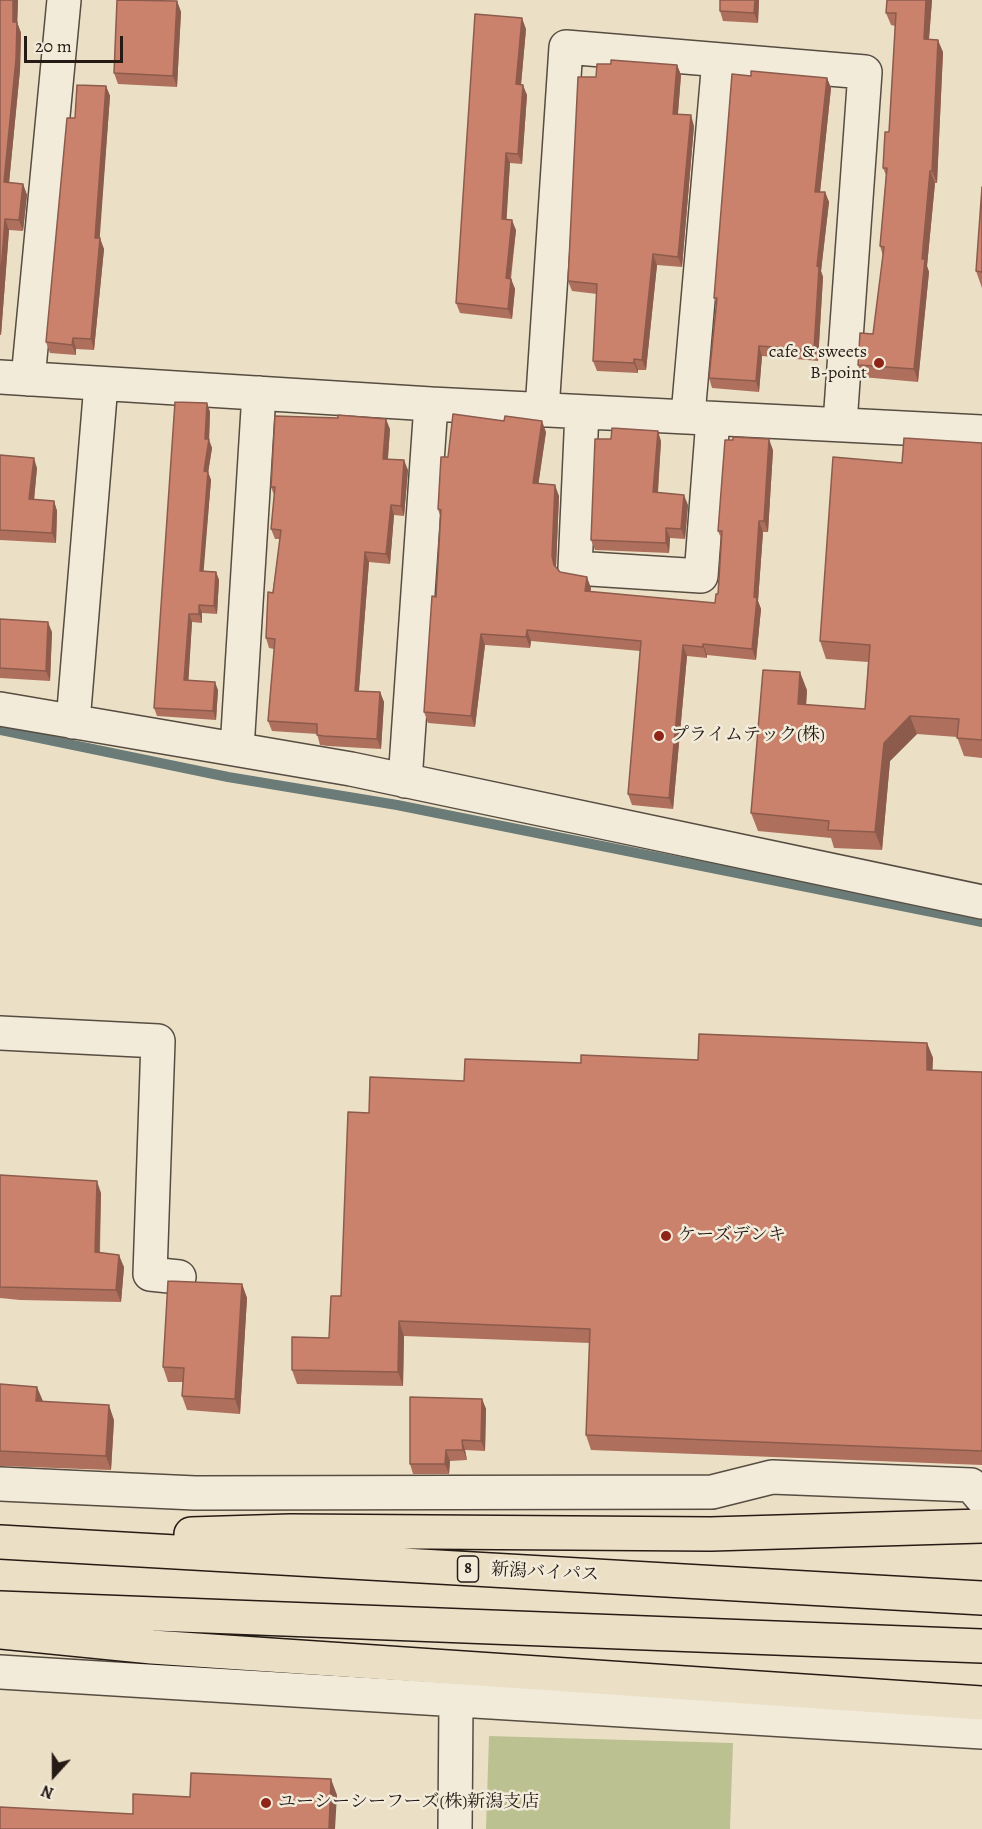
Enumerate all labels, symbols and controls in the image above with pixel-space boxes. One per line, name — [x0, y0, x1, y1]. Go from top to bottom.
scale bar — [27, 24, 126, 62]
text: 20 m — [35, 34, 72, 58]
place label: cafe & sweets B-point — [769, 342, 867, 385]
marker: cafe & sweets B-point — [872, 356, 886, 370]
place label: プライムテック(株) — [671, 725, 825, 747]
marker: プライムテック(株) — [652, 729, 666, 743]
place label: ケーズデンキ — [678, 1225, 786, 1247]
marker: ケーズデンキ — [659, 1229, 673, 1243]
road number: 8 — [458, 1556, 478, 1582]
street label: 新潟バイパス — [491, 1559, 599, 1587]
north arrow — [24, 1745, 84, 1805]
text: N — [38, 1779, 57, 1804]
place label: ユーシーシーフーズ(株)新潟支店 — [278, 1792, 539, 1814]
marker: ユーシーシーフーズ(株)新潟支店 — [259, 1796, 273, 1810]

